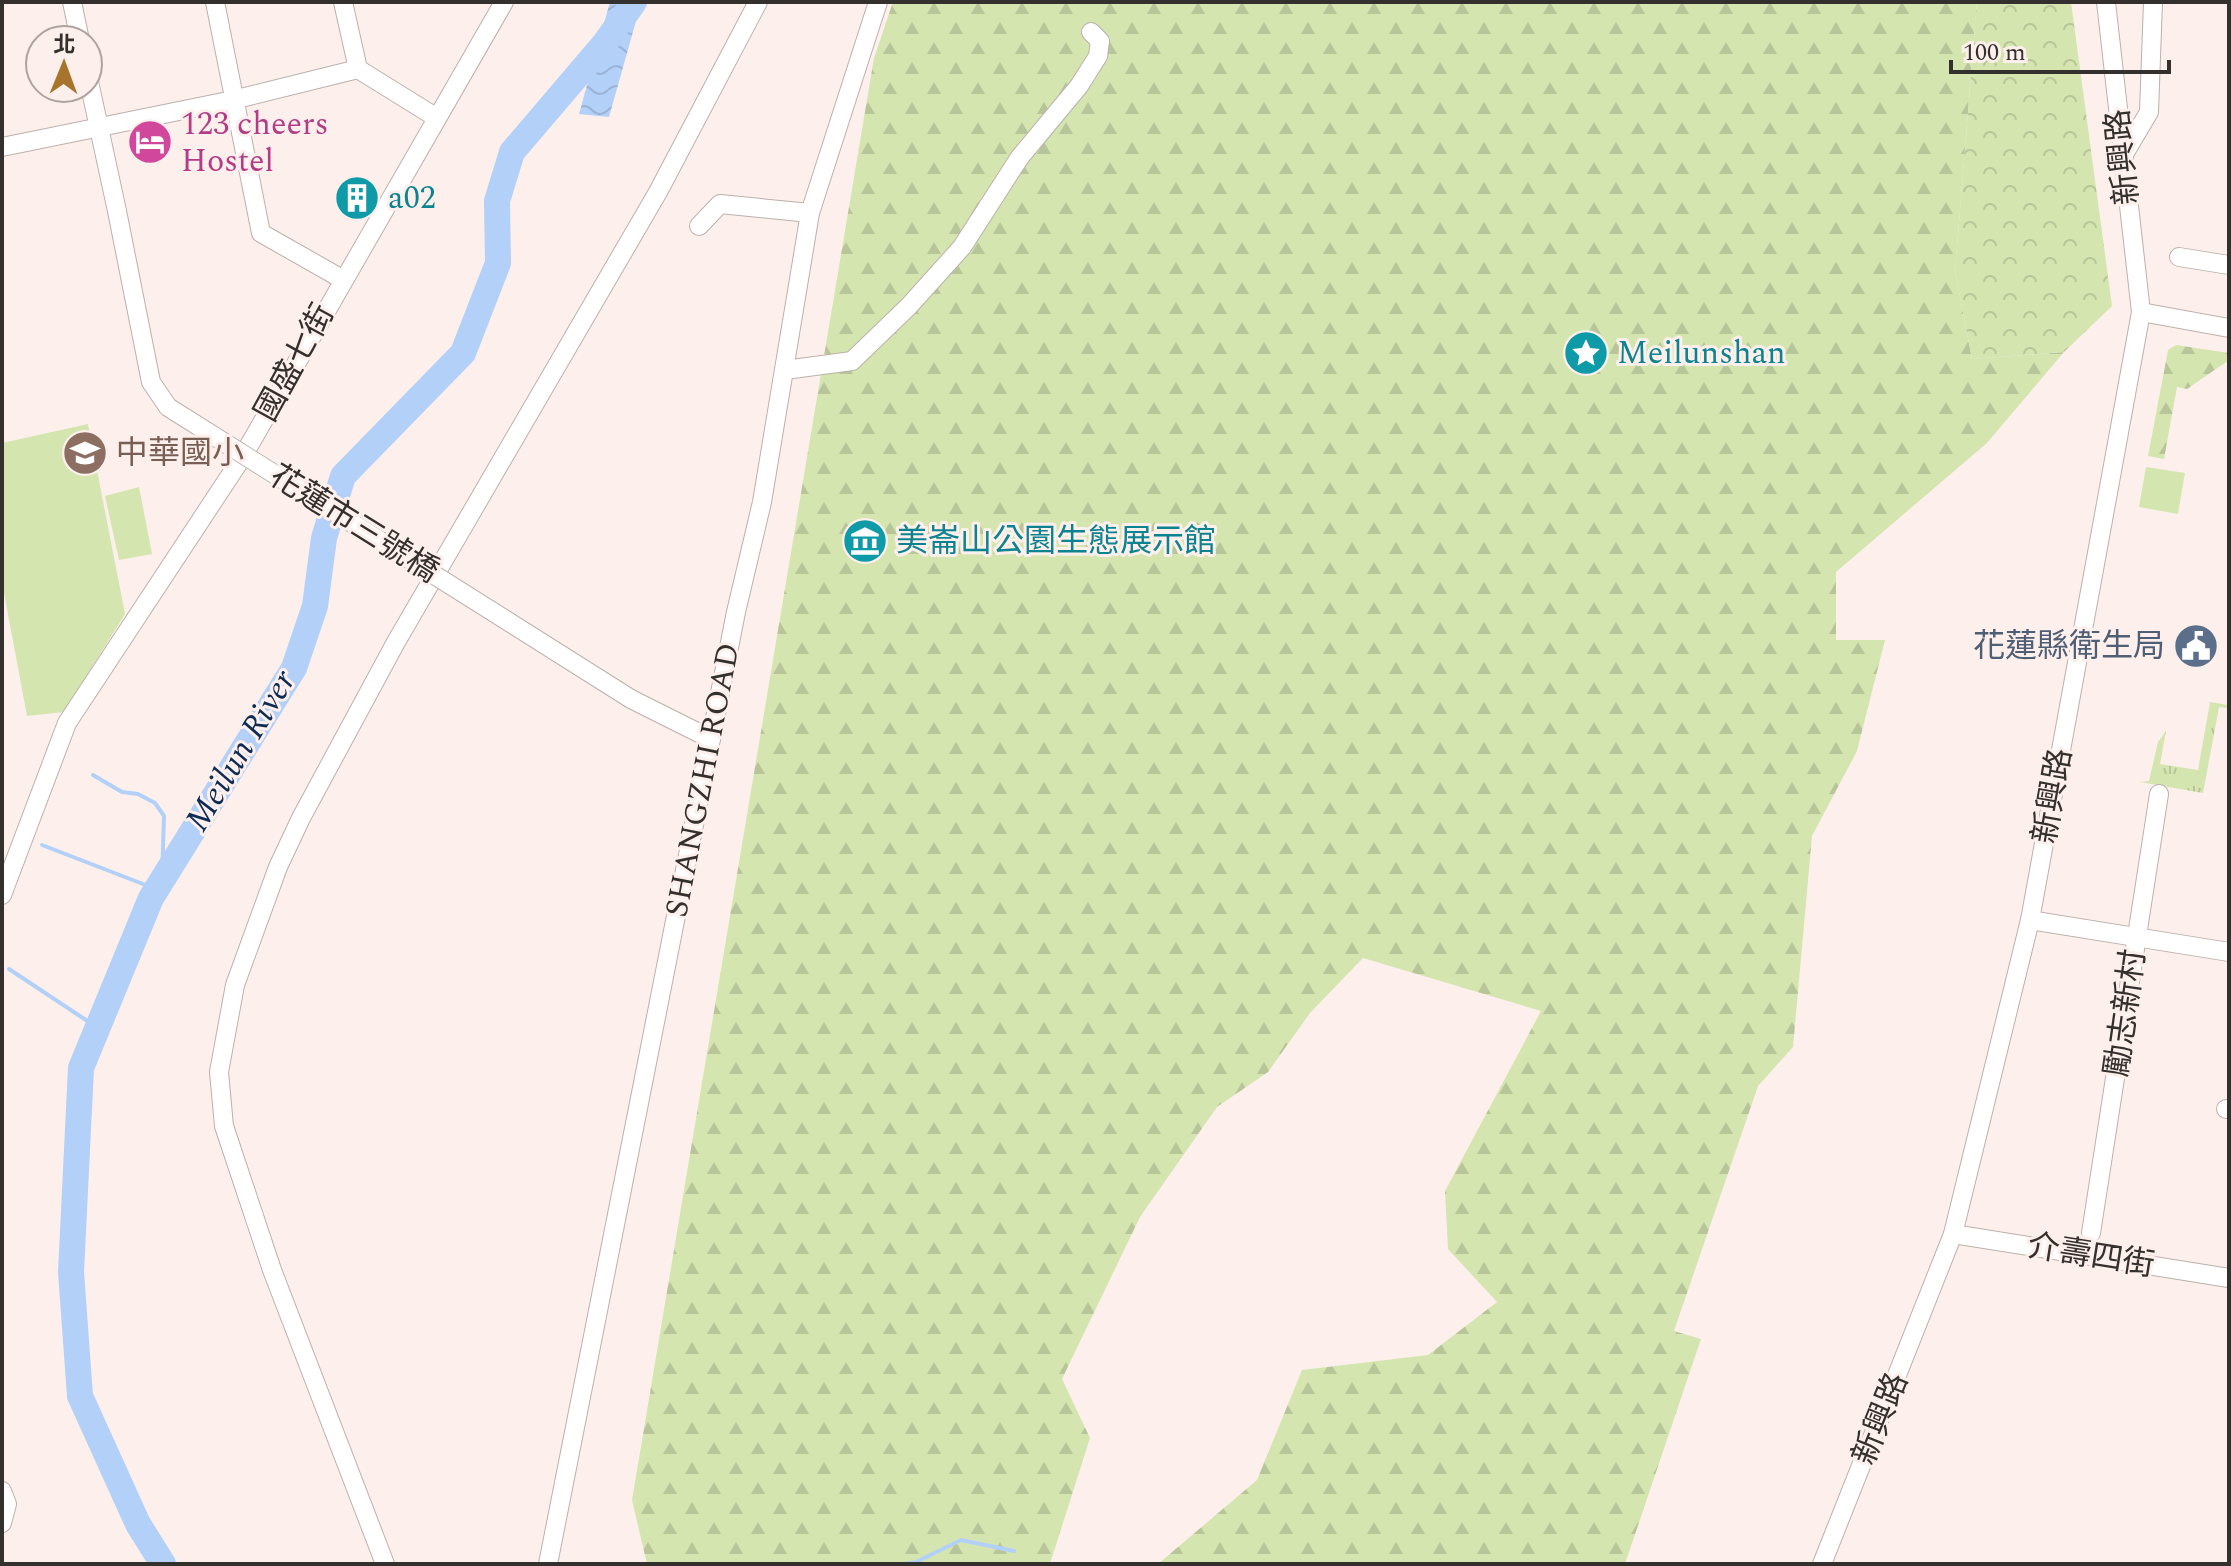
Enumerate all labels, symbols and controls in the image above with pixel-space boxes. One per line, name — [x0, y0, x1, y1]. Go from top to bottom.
north arrow — [24, 24, 104, 104]
scale bar — [1951, 24, 2169, 74]
text: 北 — [53, 29, 76, 62]
text: 100 m — [1963, 35, 2026, 71]
place label: 123 cheers Hostel — [181, 100, 328, 186]
street label: 新興路 — [2094, 107, 2152, 207]
hotel icon: 123 cheers Hostel — [126, 118, 174, 166]
building icon: a02 — [333, 174, 381, 222]
place label: a02 — [388, 174, 436, 223]
street label: 國盛七街 — [243, 295, 347, 431]
place icon: Meilunshan — [1562, 329, 1610, 377]
place label: Meilunshan — [1617, 329, 1786, 378]
school or university icon: 中華國小 — [61, 429, 109, 477]
place label: 中華國小 — [116, 429, 244, 478]
street label: 花蓮市三號橋 — [260, 452, 448, 596]
museum icon: 美崙山公園生態展示館 — [841, 517, 889, 565]
place label: 美崙山公園生態展示館 — [896, 517, 1216, 566]
place label: 花蓮縣衛生局 — [1973, 622, 2165, 671]
public building icon: 花蓮縣衛生局 — [2172, 622, 2220, 670]
street label: SHANGZHI ROAD — [652, 639, 754, 921]
water label: Meilun River — [172, 660, 310, 842]
street label: 新興路 — [2021, 744, 2085, 848]
street label: 勵志新村 — [2093, 946, 2159, 1080]
street label: 介壽四街 — [2024, 1222, 2158, 1290]
street label: 新興路 — [1840, 1365, 1922, 1473]

